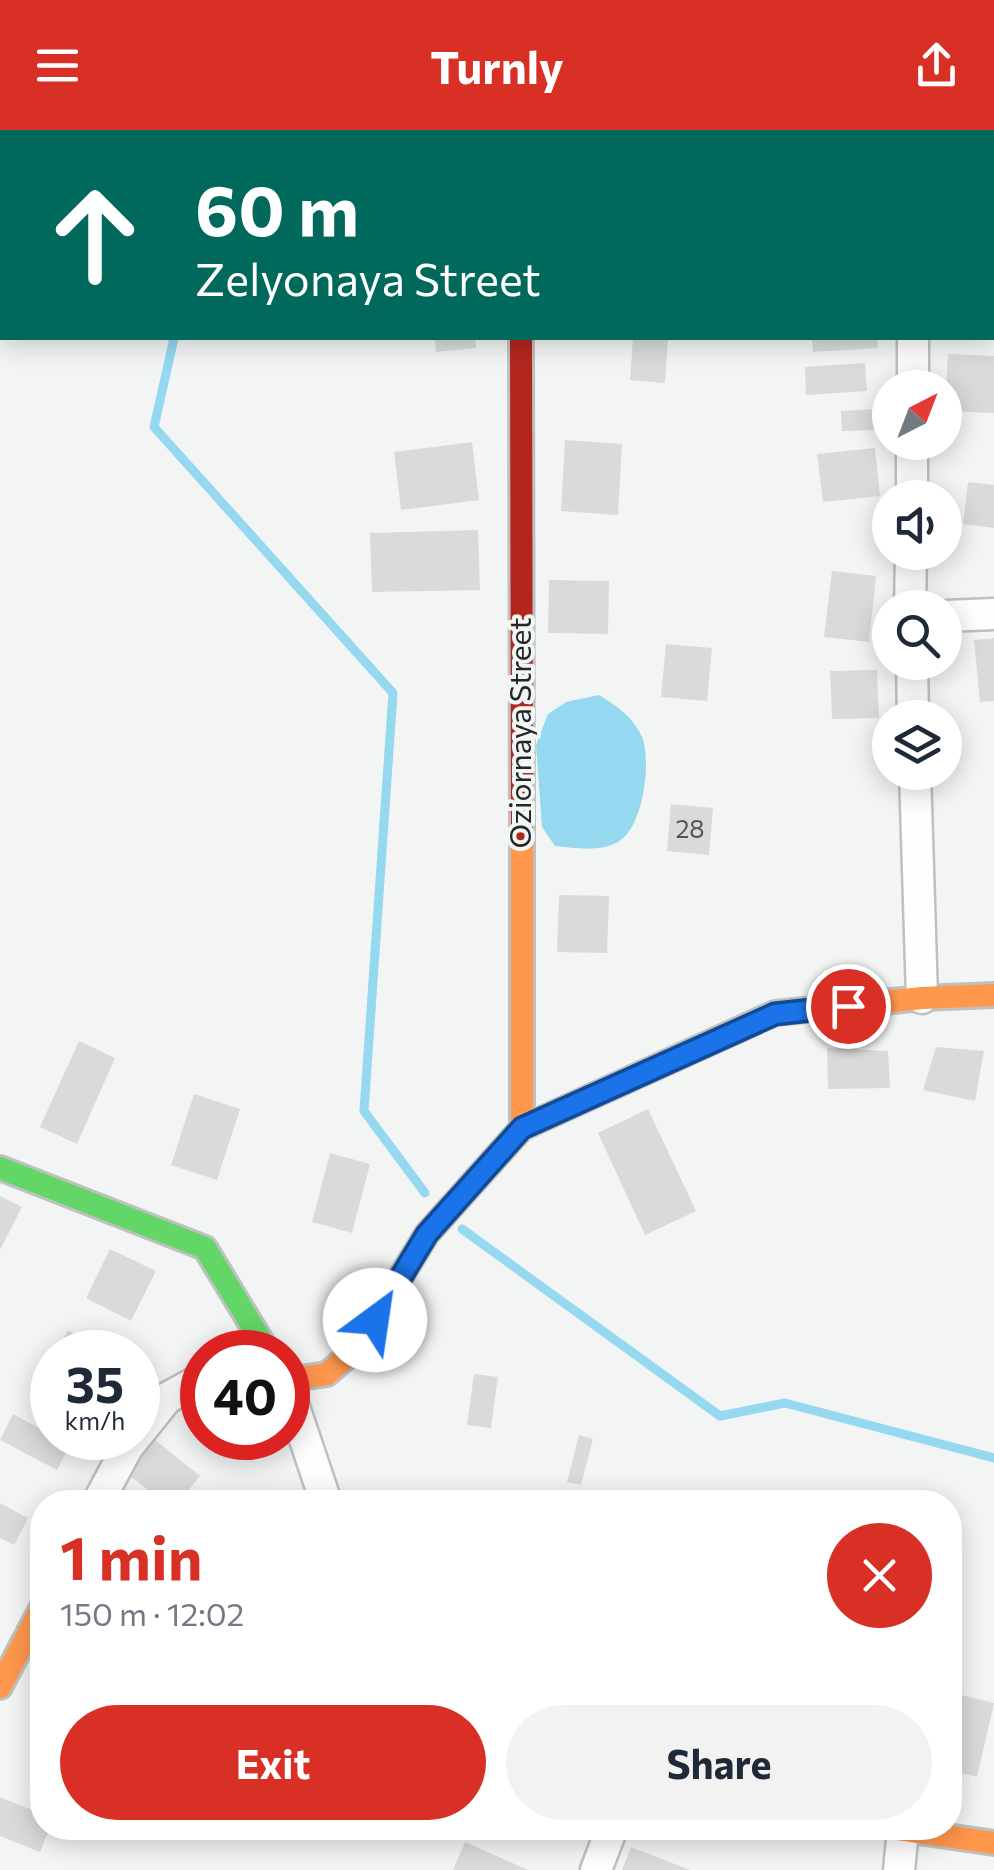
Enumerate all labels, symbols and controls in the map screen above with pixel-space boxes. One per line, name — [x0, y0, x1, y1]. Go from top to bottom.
icon: menu — [30, 38, 85, 93]
text: Turnly — [430, 38, 564, 93]
icon: share — [909, 38, 964, 93]
text: 60 m — [195, 165, 359, 250]
icon: ahead — [30, 170, 160, 300]
text: Zelyonaya Street — [195, 250, 541, 305]
north arrow — [872, 370, 962, 460]
map controls — [872, 370, 962, 790]
button: sound — [872, 480, 962, 570]
button: search — [872, 590, 962, 680]
street label: Oziornaya Street — [500, 617, 537, 849]
button: layers — [872, 700, 962, 790]
house number: 28 — [676, 813, 704, 843]
pin — [806, 964, 891, 1049]
icon: arrive — [821, 979, 876, 1034]
position arrow — [323, 1268, 427, 1372]
speed limit sign: 40 — [180, 1330, 310, 1460]
text: 35 — [66, 1352, 124, 1413]
text: km/h — [65, 1405, 125, 1435]
text: 1 min — [60, 1519, 202, 1592]
button: close — [827, 1523, 932, 1628]
text: 150 m · 12:02 — [60, 1593, 244, 1633]
button: Exit — [60, 1705, 486, 1820]
button: Share — [506, 1705, 932, 1820]

